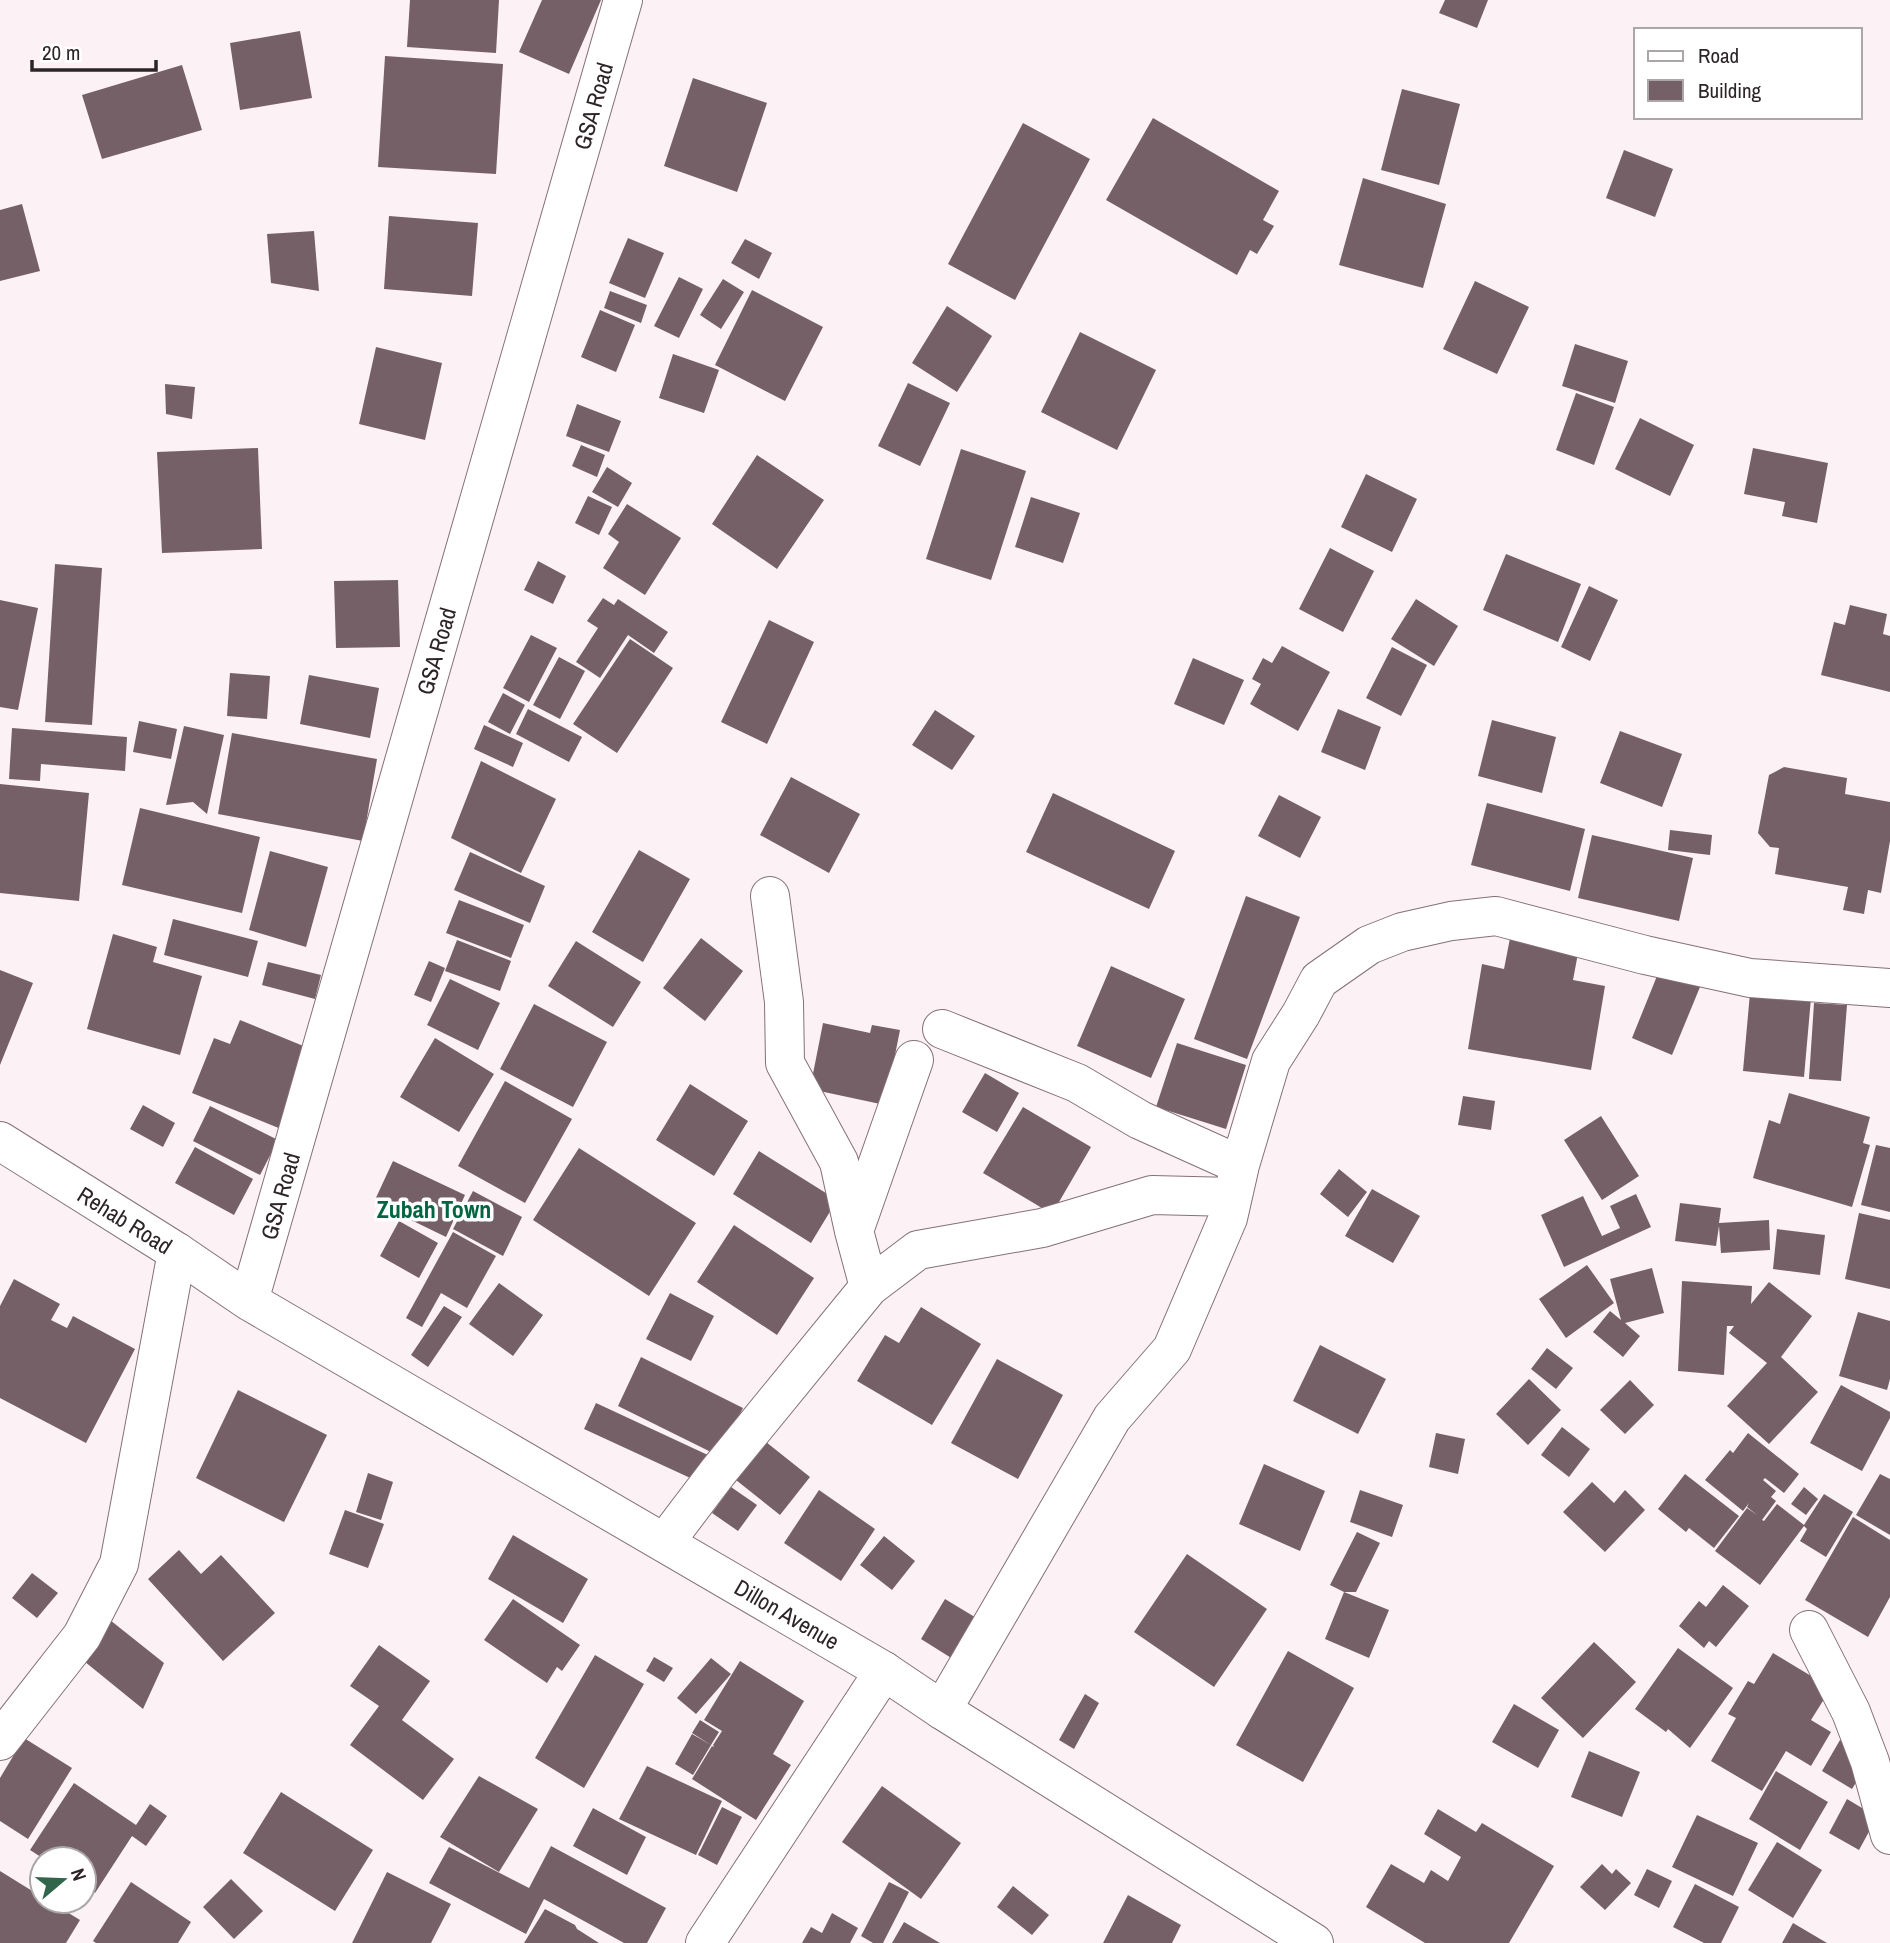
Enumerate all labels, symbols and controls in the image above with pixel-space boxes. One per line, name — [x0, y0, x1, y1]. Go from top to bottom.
scale bar — [32, 28, 156, 72]
legend — [1634, 28, 1862, 119]
text: 20 m — [42, 38, 80, 67]
text: Road — [1698, 41, 1739, 70]
street label: GSA Road — [566, 59, 620, 153]
text: Building — [1698, 76, 1762, 105]
street label: GSA Road — [409, 604, 463, 698]
street label: GSA Road — [253, 1149, 307, 1243]
street label: Rehab Road — [72, 1179, 178, 1261]
district label: Zubah Town — [377, 1193, 491, 1225]
street label: Dillon Avenue — [729, 1572, 845, 1656]
north arrow — [28, 1845, 98, 1915]
text: N — [65, 1865, 93, 1884]

